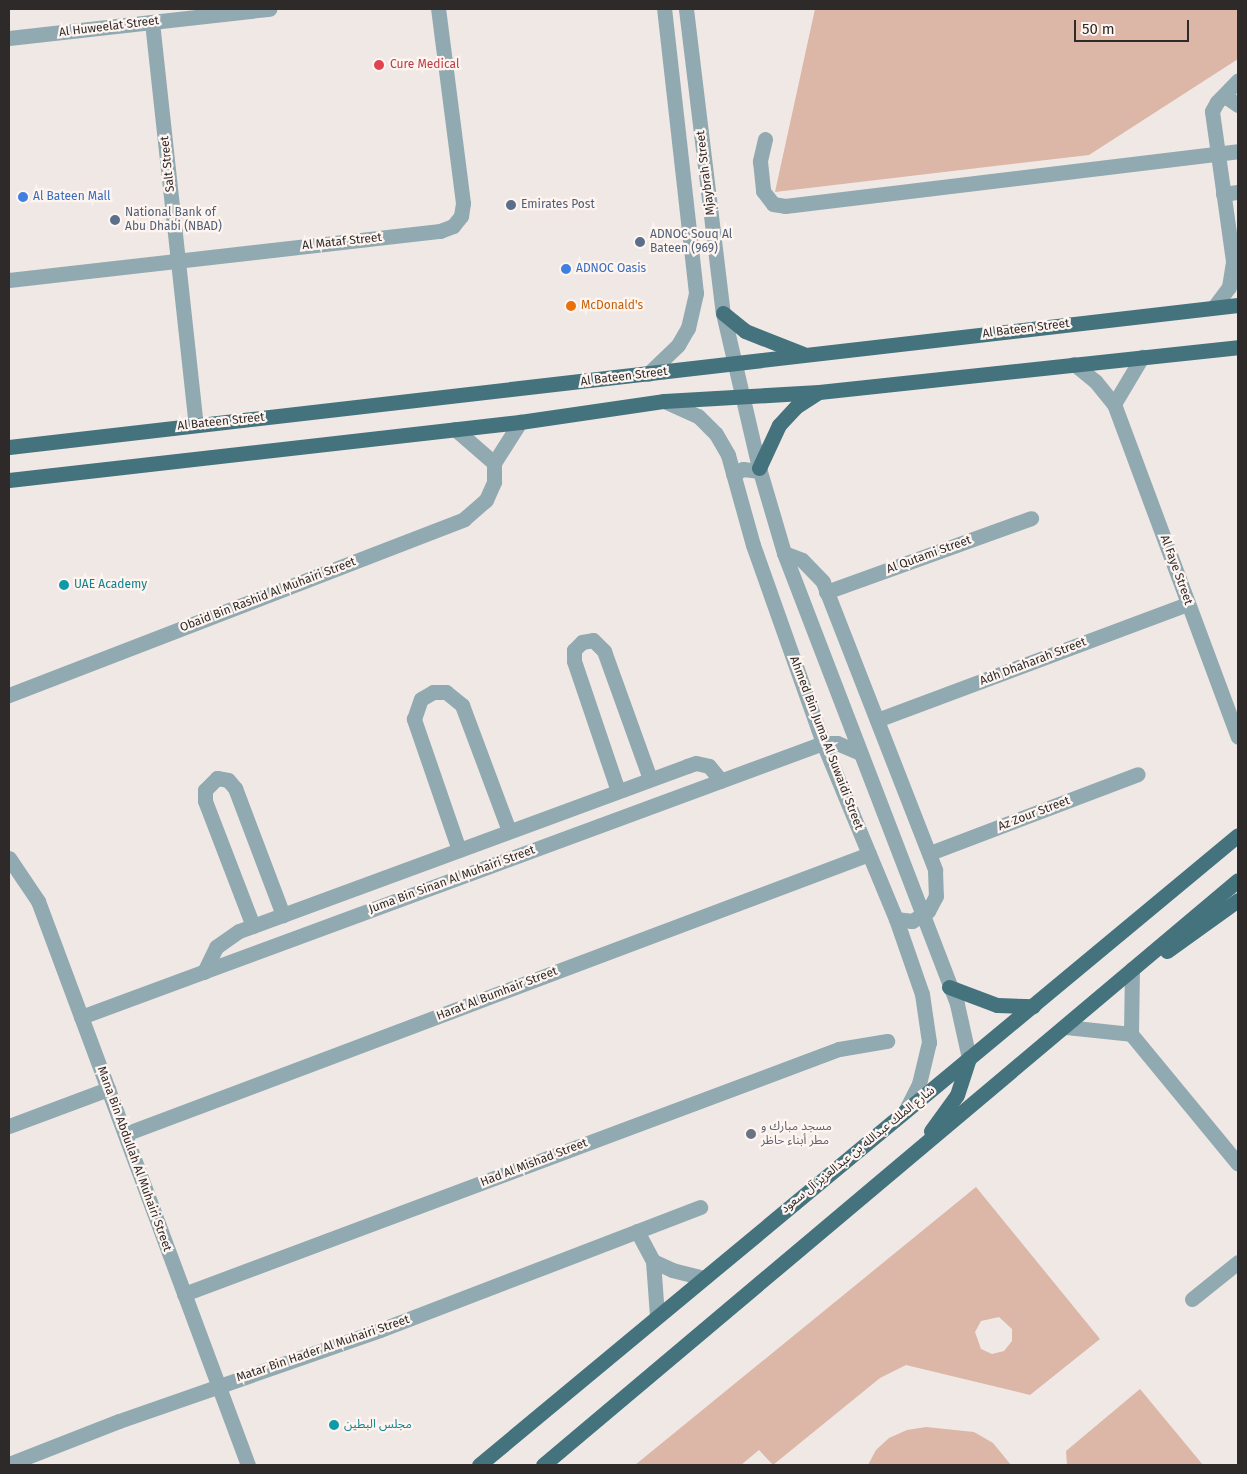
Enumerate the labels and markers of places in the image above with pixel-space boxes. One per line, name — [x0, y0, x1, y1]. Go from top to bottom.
marker: Cure Medical — [372, 58, 386, 72]
place label: Cure Medical — [390, 58, 459, 72]
place label: Al Bateen Mall — [33, 190, 111, 204]
marker: Al Bateen Mall — [17, 191, 29, 203]
place label: Emirates Post — [521, 198, 595, 212]
marker: Emirates Post — [505, 199, 517, 211]
place label: National Bank of Abu Dhabi (NBAD) — [125, 206, 222, 234]
marker: National Bank of Abu Dhabi (NBAD) — [109, 214, 121, 226]
place label: ADNOC Souq Al Bateen (969) — [650, 228, 732, 256]
marker: ADNOC Souq Al Bateen (969) — [634, 236, 646, 248]
place label: ADNOC Oasis — [576, 262, 646, 276]
marker: ADNOC Oasis — [560, 263, 572, 275]
place label: McDonald's — [581, 299, 643, 313]
marker: McDonald's — [565, 300, 577, 312]
place label: UAE Academy — [74, 578, 147, 592]
marker: UAE Academy — [58, 579, 70, 591]
place label: مسجد مبارك و مطر أبناء حاظر — [761, 1120, 832, 1148]
marker: مسجد مبارك و مطر أبناء حاظر — [745, 1128, 757, 1140]
place label: مجلس البطين — [344, 1418, 412, 1432]
marker: مجلس البطين — [328, 1419, 340, 1431]

